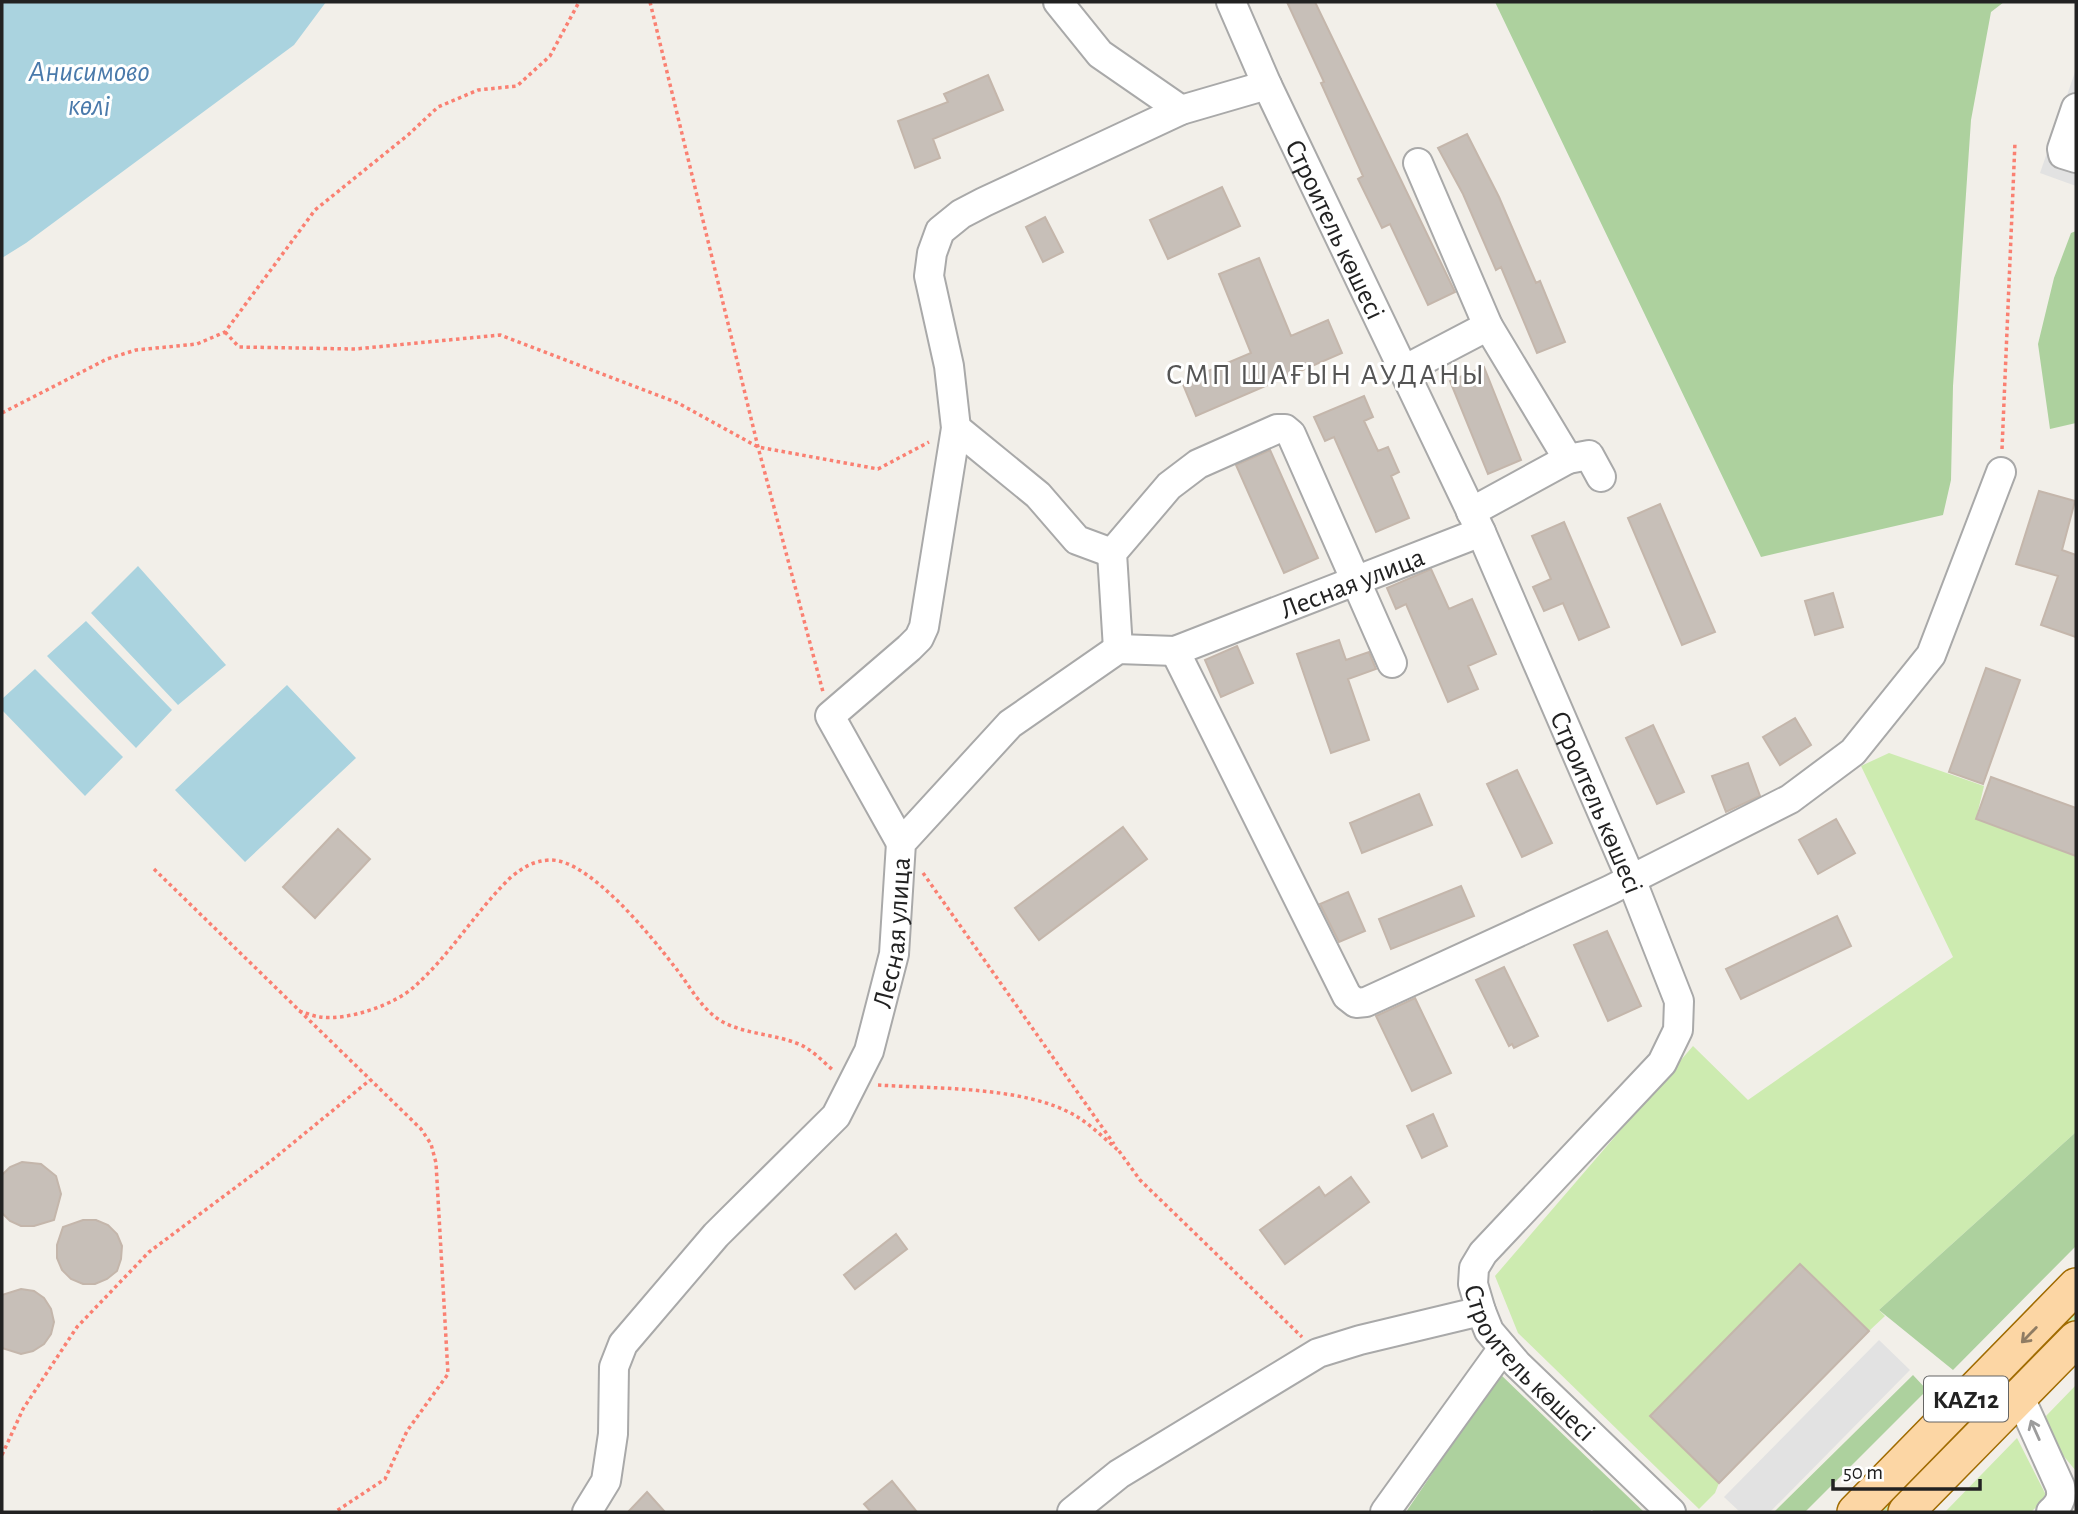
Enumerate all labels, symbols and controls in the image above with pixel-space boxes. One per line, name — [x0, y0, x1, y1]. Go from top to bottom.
water label: Анисимово көлі — [27, 57, 150, 121]
street label: Строитель көшесі — [1279, 135, 1389, 324]
district label: СМП ШАҒЫН АУДАНЫ — [1166, 360, 1486, 390]
street label: Лесная улица — [1277, 543, 1429, 625]
street label: Строитель көшесі — [1544, 707, 1647, 898]
street label: Лесная улица — [869, 856, 916, 1011]
street label: Строитель көшесі — [1458, 1281, 1600, 1447]
one-way arrow — [2020, 1326, 2037, 1343]
road number: KAZ12 — [1924, 1376, 2008, 1422]
one-way arrow — [2028, 1419, 2041, 1441]
scale bar — [1833, 1448, 1980, 1492]
text: 50 m — [1843, 1462, 1883, 1483]

